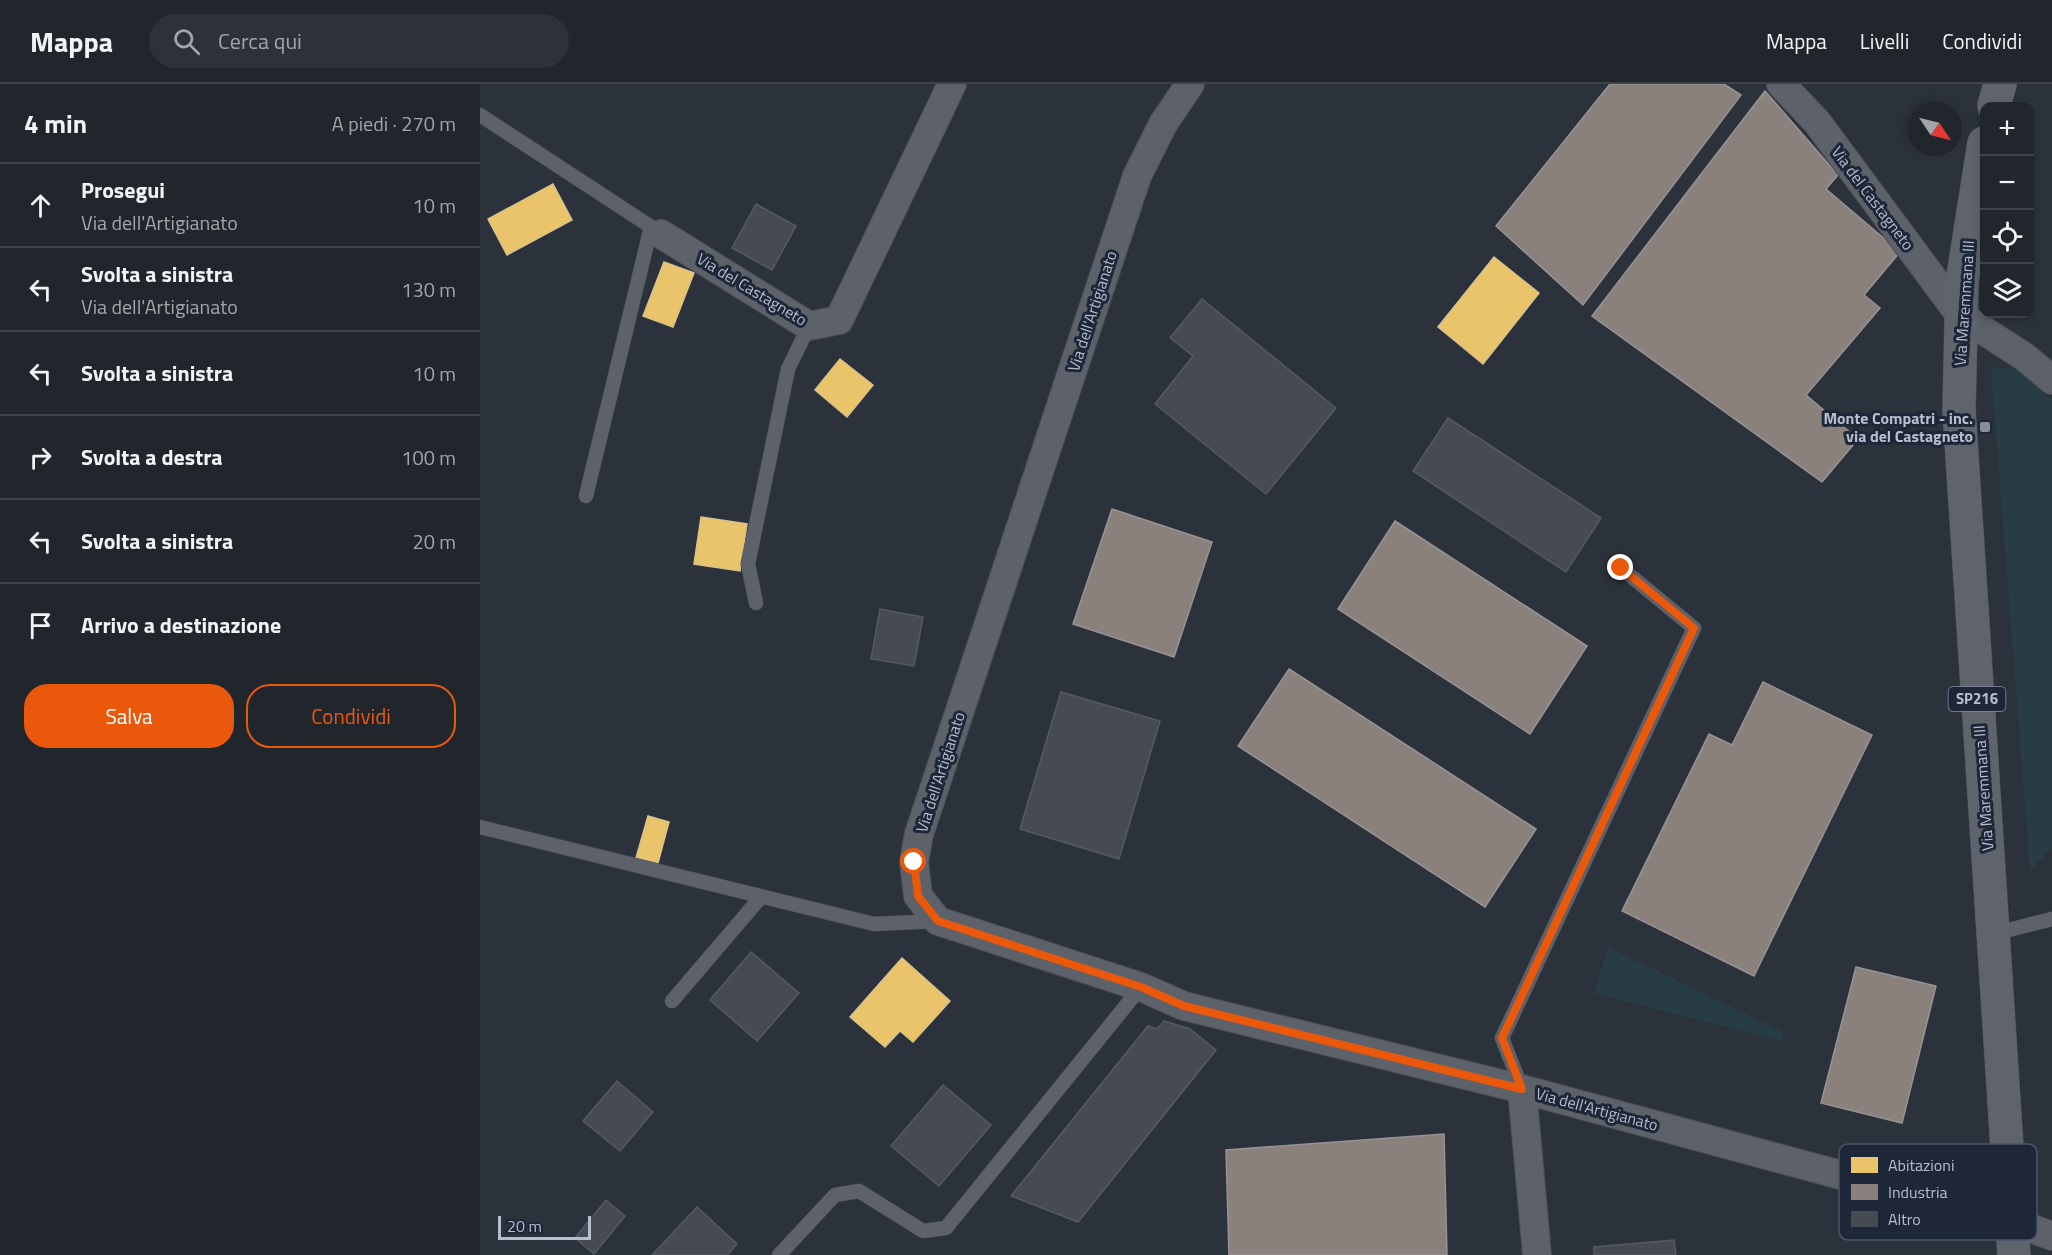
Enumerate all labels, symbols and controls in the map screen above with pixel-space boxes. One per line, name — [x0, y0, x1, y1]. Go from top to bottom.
search box — [149, 14, 569, 68]
text: Mappa — [30, 20, 113, 63]
text: Cerca qui — [218, 24, 302, 58]
icon: search — [170, 25, 203, 58]
text: Mappa — [1766, 25, 1827, 57]
text: Livelli — [1860, 25, 1909, 57]
text: Condividi — [1942, 25, 2022, 57]
north arrow — [1908, 102, 1962, 156]
map controls — [1980, 102, 2034, 318]
button: + — [1980, 102, 2034, 156]
text: 4 min — [24, 104, 87, 143]
text: A piedi · 270 m — [332, 108, 456, 139]
street label: Via del Castagneto — [1826, 141, 1920, 255]
button: − — [1980, 156, 2034, 210]
text: Prosegui — [81, 173, 165, 207]
icon: ahead — [24, 189, 57, 222]
text: 10 m — [412, 190, 456, 221]
text: Via dell'Artigianato — [81, 207, 238, 238]
button: locate — [1980, 210, 2034, 264]
street label: Via Maremmana III — [1948, 239, 1980, 367]
street label: Via del Castagneto — [692, 247, 812, 331]
street label: Via dell'Artigianato — [1061, 248, 1123, 374]
text: Svolta a sinistra — [81, 257, 233, 291]
button: layers — [1980, 264, 2034, 318]
icon: left — [24, 273, 57, 306]
text: 130 m — [401, 274, 456, 305]
text: Via dell'Artigianato — [81, 291, 238, 322]
text: Svolta a sinistra — [81, 356, 233, 390]
icon: left — [24, 357, 57, 390]
text: 10 m — [412, 358, 456, 389]
place label: Monte Compatri - inc. via del Castagneto — [1823, 406, 1973, 448]
marker: Monte Compatri - inc. via del Castagneto — [1978, 420, 1992, 434]
text: Svolta a destra — [81, 440, 223, 474]
icon: right — [24, 441, 57, 474]
text: 100 m — [401, 442, 456, 473]
text: Svolta a sinistra — [81, 524, 233, 558]
icon: left — [24, 525, 57, 558]
text: 20 m — [412, 526, 456, 557]
route end — [1607, 554, 1633, 580]
text: Arrivo a destinazione — [81, 608, 281, 642]
icon: arrive — [24, 609, 57, 642]
button: Salva — [24, 684, 234, 748]
button: Condividi — [246, 684, 456, 748]
road number: SP216 — [1948, 687, 2006, 711]
street label: Via dell'Artigianato — [909, 709, 971, 835]
street label: Via Maremmana III — [1967, 724, 1999, 852]
route start — [900, 848, 926, 874]
street label: Via dell'Artigianato — [1533, 1081, 1661, 1137]
legend — [1839, 1144, 2037, 1240]
text: Abitazioni — [1888, 1153, 1954, 1177]
text: Industria — [1888, 1180, 1948, 1204]
text: Altro — [1888, 1207, 1921, 1231]
scale bar — [498, 1213, 591, 1240]
text: 20 m — [507, 1214, 542, 1238]

